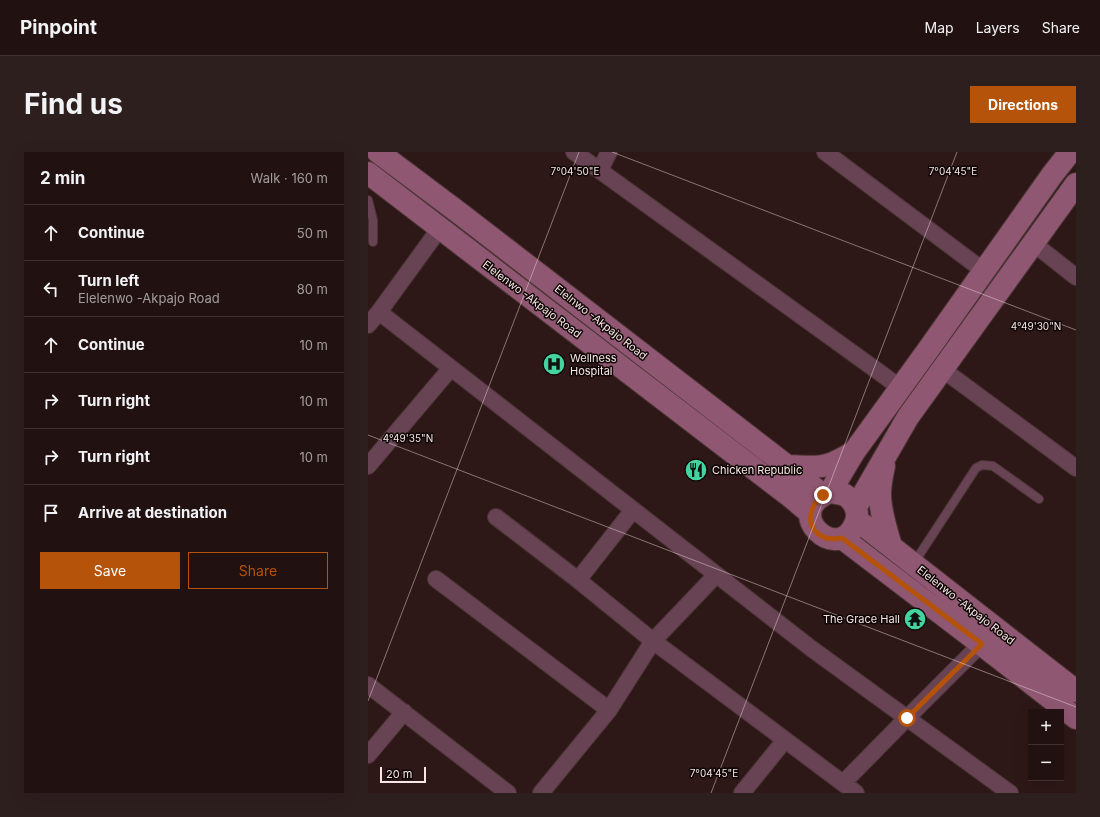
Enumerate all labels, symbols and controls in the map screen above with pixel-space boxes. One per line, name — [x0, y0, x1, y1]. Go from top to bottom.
text: Pinpoint — [20, 16, 97, 39]
text: Map — [925, 19, 954, 36]
text: Layers — [976, 19, 1020, 36]
text: Share — [1042, 19, 1080, 36]
button: Directions — [970, 86, 1076, 123]
text: Find us — [24, 87, 123, 121]
text: 7°04'50"E — [550, 165, 600, 177]
text: 7°04'45"E — [929, 165, 977, 177]
text: 2 min — [40, 168, 85, 188]
text: Walk · 160 m — [251, 170, 328, 186]
icon: ahead — [40, 222, 62, 244]
text: Continue — [78, 223, 145, 242]
text: 50 m — [297, 225, 328, 241]
street label: Elelenwo -Akpajo Road — [480, 257, 584, 341]
text: Turn left — [78, 271, 139, 290]
icon: left — [40, 278, 62, 300]
text: 80 m — [297, 281, 328, 297]
street label: Elelnwo -Akpajo Road — [552, 282, 650, 362]
text: Elelenwo -Akpajo Road — [78, 290, 220, 306]
text: 4°49'30"N — [1011, 320, 1061, 332]
icon: ahead — [40, 334, 62, 356]
text: Continue — [78, 335, 145, 354]
text: 10 m — [299, 337, 328, 353]
hospital icon: Wellness Hospital — [541, 351, 567, 377]
place label: Wellness Hospital — [570, 351, 617, 378]
icon: right — [40, 390, 62, 412]
text: Turn right — [78, 391, 150, 410]
text: 10 m — [299, 393, 328, 409]
text: 4°49'35"N — [383, 432, 433, 444]
icon: right — [40, 446, 62, 468]
text: Turn right — [78, 447, 150, 466]
text: 10 m — [299, 449, 328, 465]
restaurant icon: Chicken Republic — [683, 457, 709, 483]
place label: Chicken Republic — [712, 463, 802, 477]
route end — [814, 486, 832, 504]
icon: arrive — [40, 502, 62, 524]
text: Arrive at destination — [78, 503, 227, 522]
button: Save — [40, 552, 180, 589]
button: Share — [188, 552, 328, 589]
street label: Elelenwo -Akpajo Road — [914, 563, 1018, 647]
temple icon: The Grace Hall — [902, 606, 928, 632]
place label: The Grace Hall — [823, 612, 900, 626]
route start — [898, 709, 916, 727]
map controls — [1028, 709, 1064, 781]
button: + — [1028, 709, 1064, 745]
button: − — [1028, 745, 1064, 781]
scale bar — [380, 765, 426, 784]
text: 20 m — [386, 767, 412, 781]
text: 7°04'45"E — [690, 767, 738, 779]

